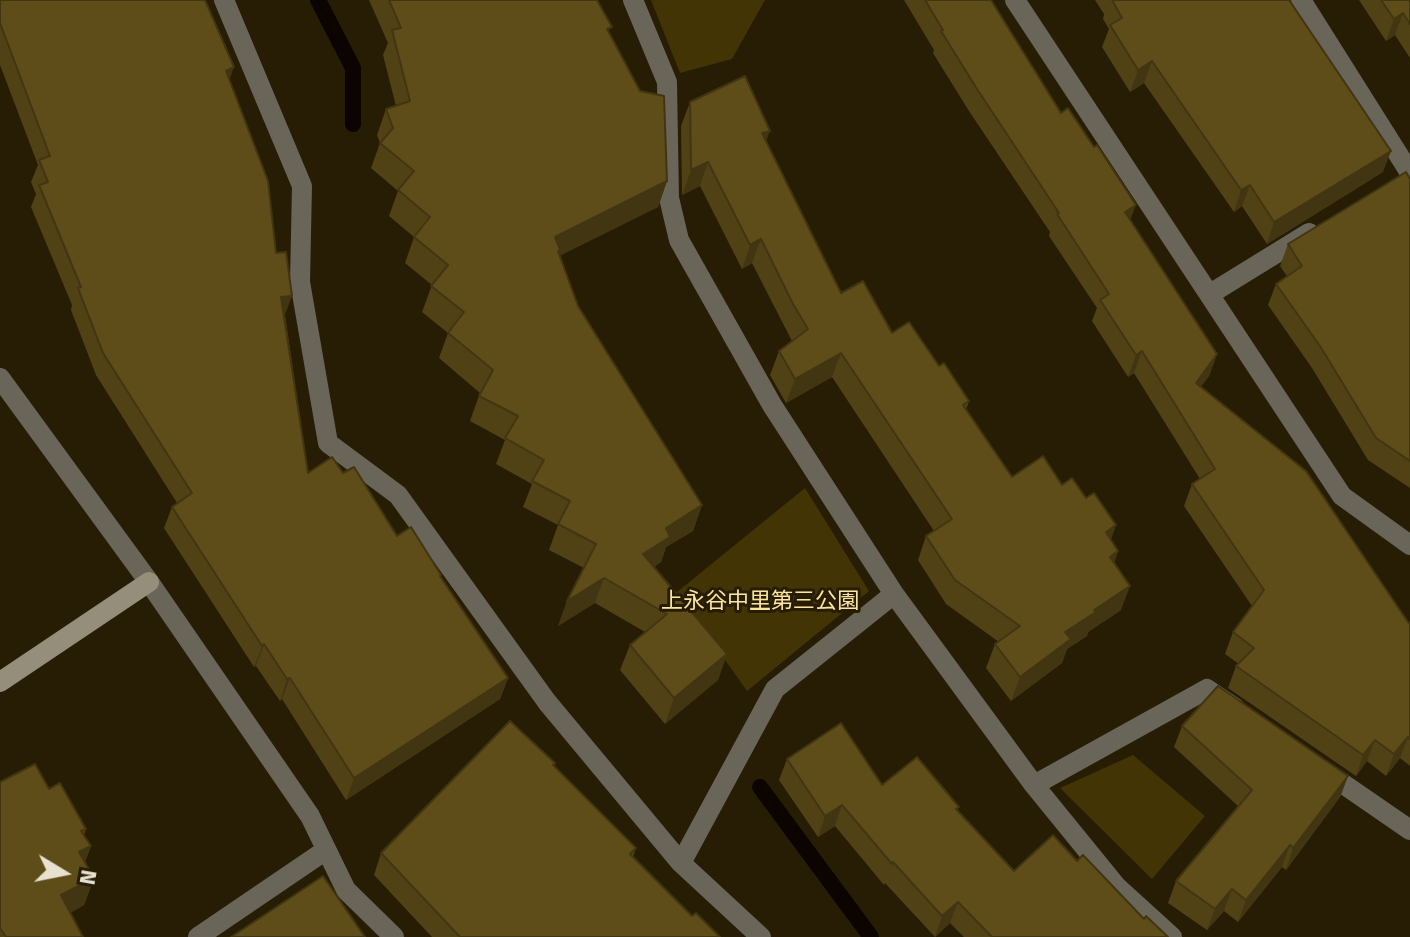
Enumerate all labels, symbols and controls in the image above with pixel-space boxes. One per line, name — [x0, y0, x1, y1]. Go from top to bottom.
park label: 上永谷中里第三公園 — [661, 589, 859, 615]
north arrow — [24, 833, 104, 913]
text: N — [74, 868, 103, 887]

